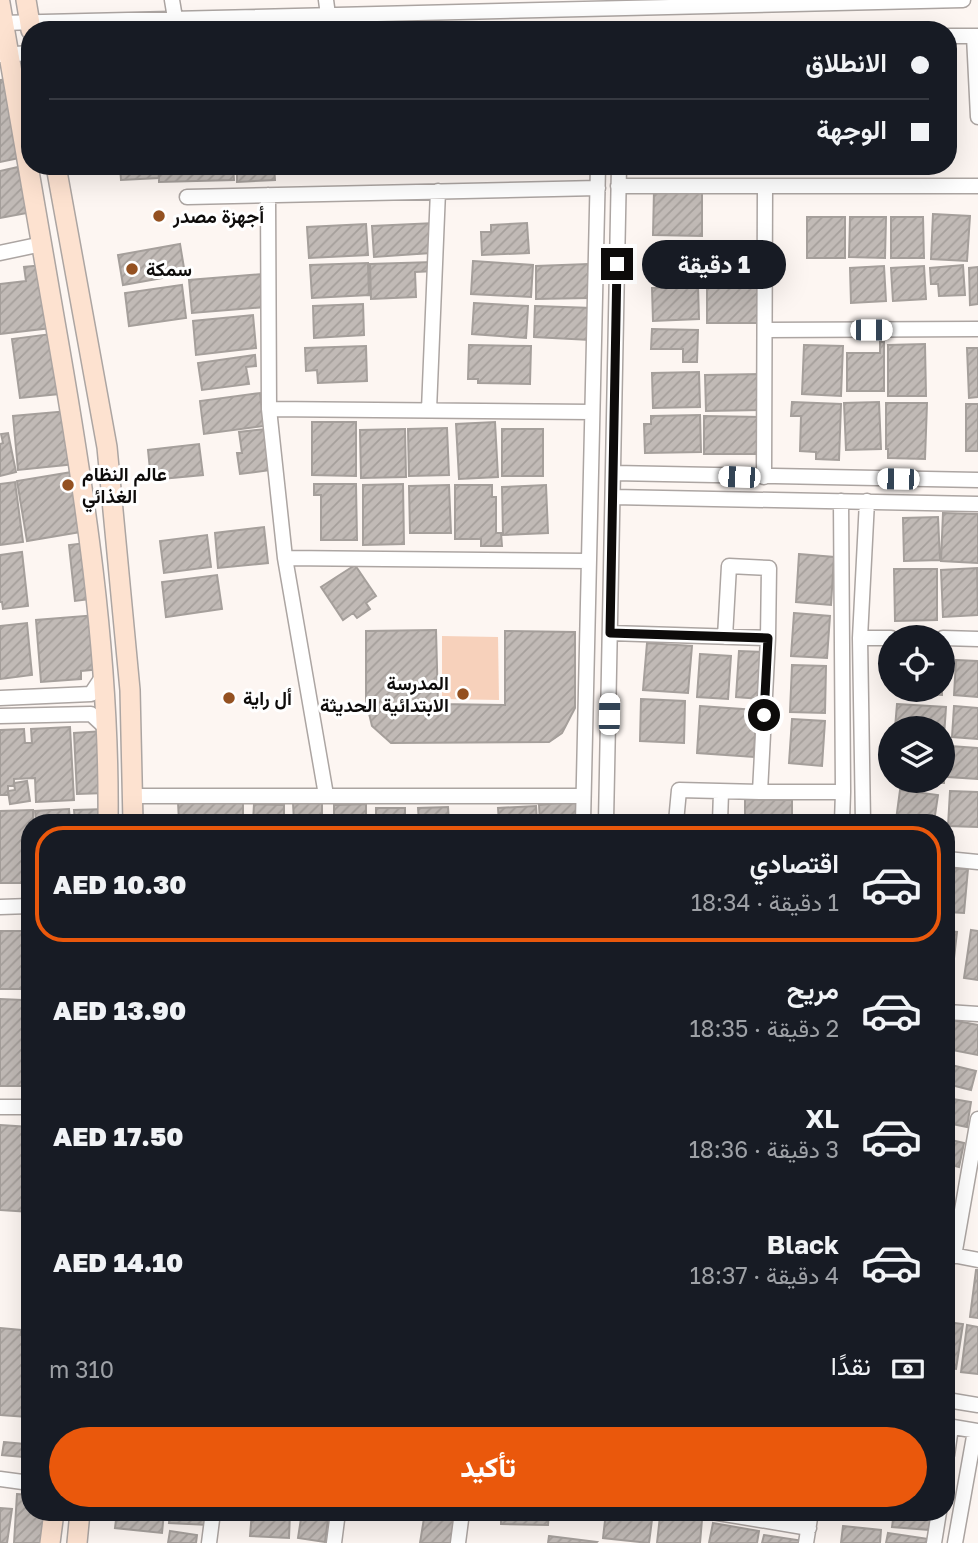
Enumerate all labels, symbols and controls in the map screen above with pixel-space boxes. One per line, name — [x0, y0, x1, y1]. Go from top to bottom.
text: الانطلاق — [805, 47, 887, 78]
text: الوجهة — [816, 114, 887, 145]
place label: أجهزة مصدر — [172, 204, 264, 229]
marker: أجهزة مصدر — [151, 208, 167, 224]
callout: 1 دقيقة — [642, 240, 785, 288]
route end — [601, 248, 633, 280]
text: 1 دقيقة — [678, 250, 750, 278]
place label: سمكة — [146, 257, 192, 280]
marker: سمكة — [124, 261, 140, 277]
car — [851, 320, 893, 341]
place label: عالم النظام الغذائي — [82, 462, 167, 513]
car — [718, 466, 761, 488]
car — [877, 468, 920, 490]
marker: عالم النظام الغذائي — [60, 477, 76, 493]
map controls — [878, 625, 955, 793]
button: locate — [878, 625, 955, 702]
place label: المدرسة الابتدائية الحديثة — [320, 671, 449, 717]
place label: أل راية — [243, 686, 292, 711]
marker: المدرسة الابتدائية الحديثة — [455, 686, 471, 702]
marker: أل راية — [221, 690, 237, 706]
car — [599, 693, 620, 735]
route start — [748, 699, 780, 731]
button: layers — [878, 716, 955, 793]
text: اقتصادي — [750, 848, 839, 879]
icon: car — [860, 853, 923, 916]
text: AED 10.30 — [53, 869, 186, 900]
text: 1 دقيقة · 18:34 — [691, 888, 839, 916]
text: مريح — [787, 974, 839, 1005]
icon: car — [860, 979, 923, 1042]
text: AED 13.90 — [53, 995, 186, 1026]
text: 2 دقيقة · 18:35 — [689, 1014, 839, 1042]
text: XL — [805, 1103, 839, 1134]
icon: car — [860, 1105, 923, 1168]
text: AED 17.50 — [53, 1121, 184, 1152]
text: 3 دقيقة · 18:36 — [689, 1135, 839, 1163]
text: Black — [767, 1229, 839, 1260]
icon: car — [860, 1231, 923, 1294]
text: AED 14.10 — [53, 1247, 183, 1278]
text: 4 دقيقة · 18:37 — [690, 1261, 839, 1289]
text: نقدًا — [831, 1350, 871, 1381]
icon: cash — [889, 1350, 927, 1388]
text: 310 m — [49, 1355, 114, 1383]
button: تأكيد — [49, 1427, 927, 1507]

